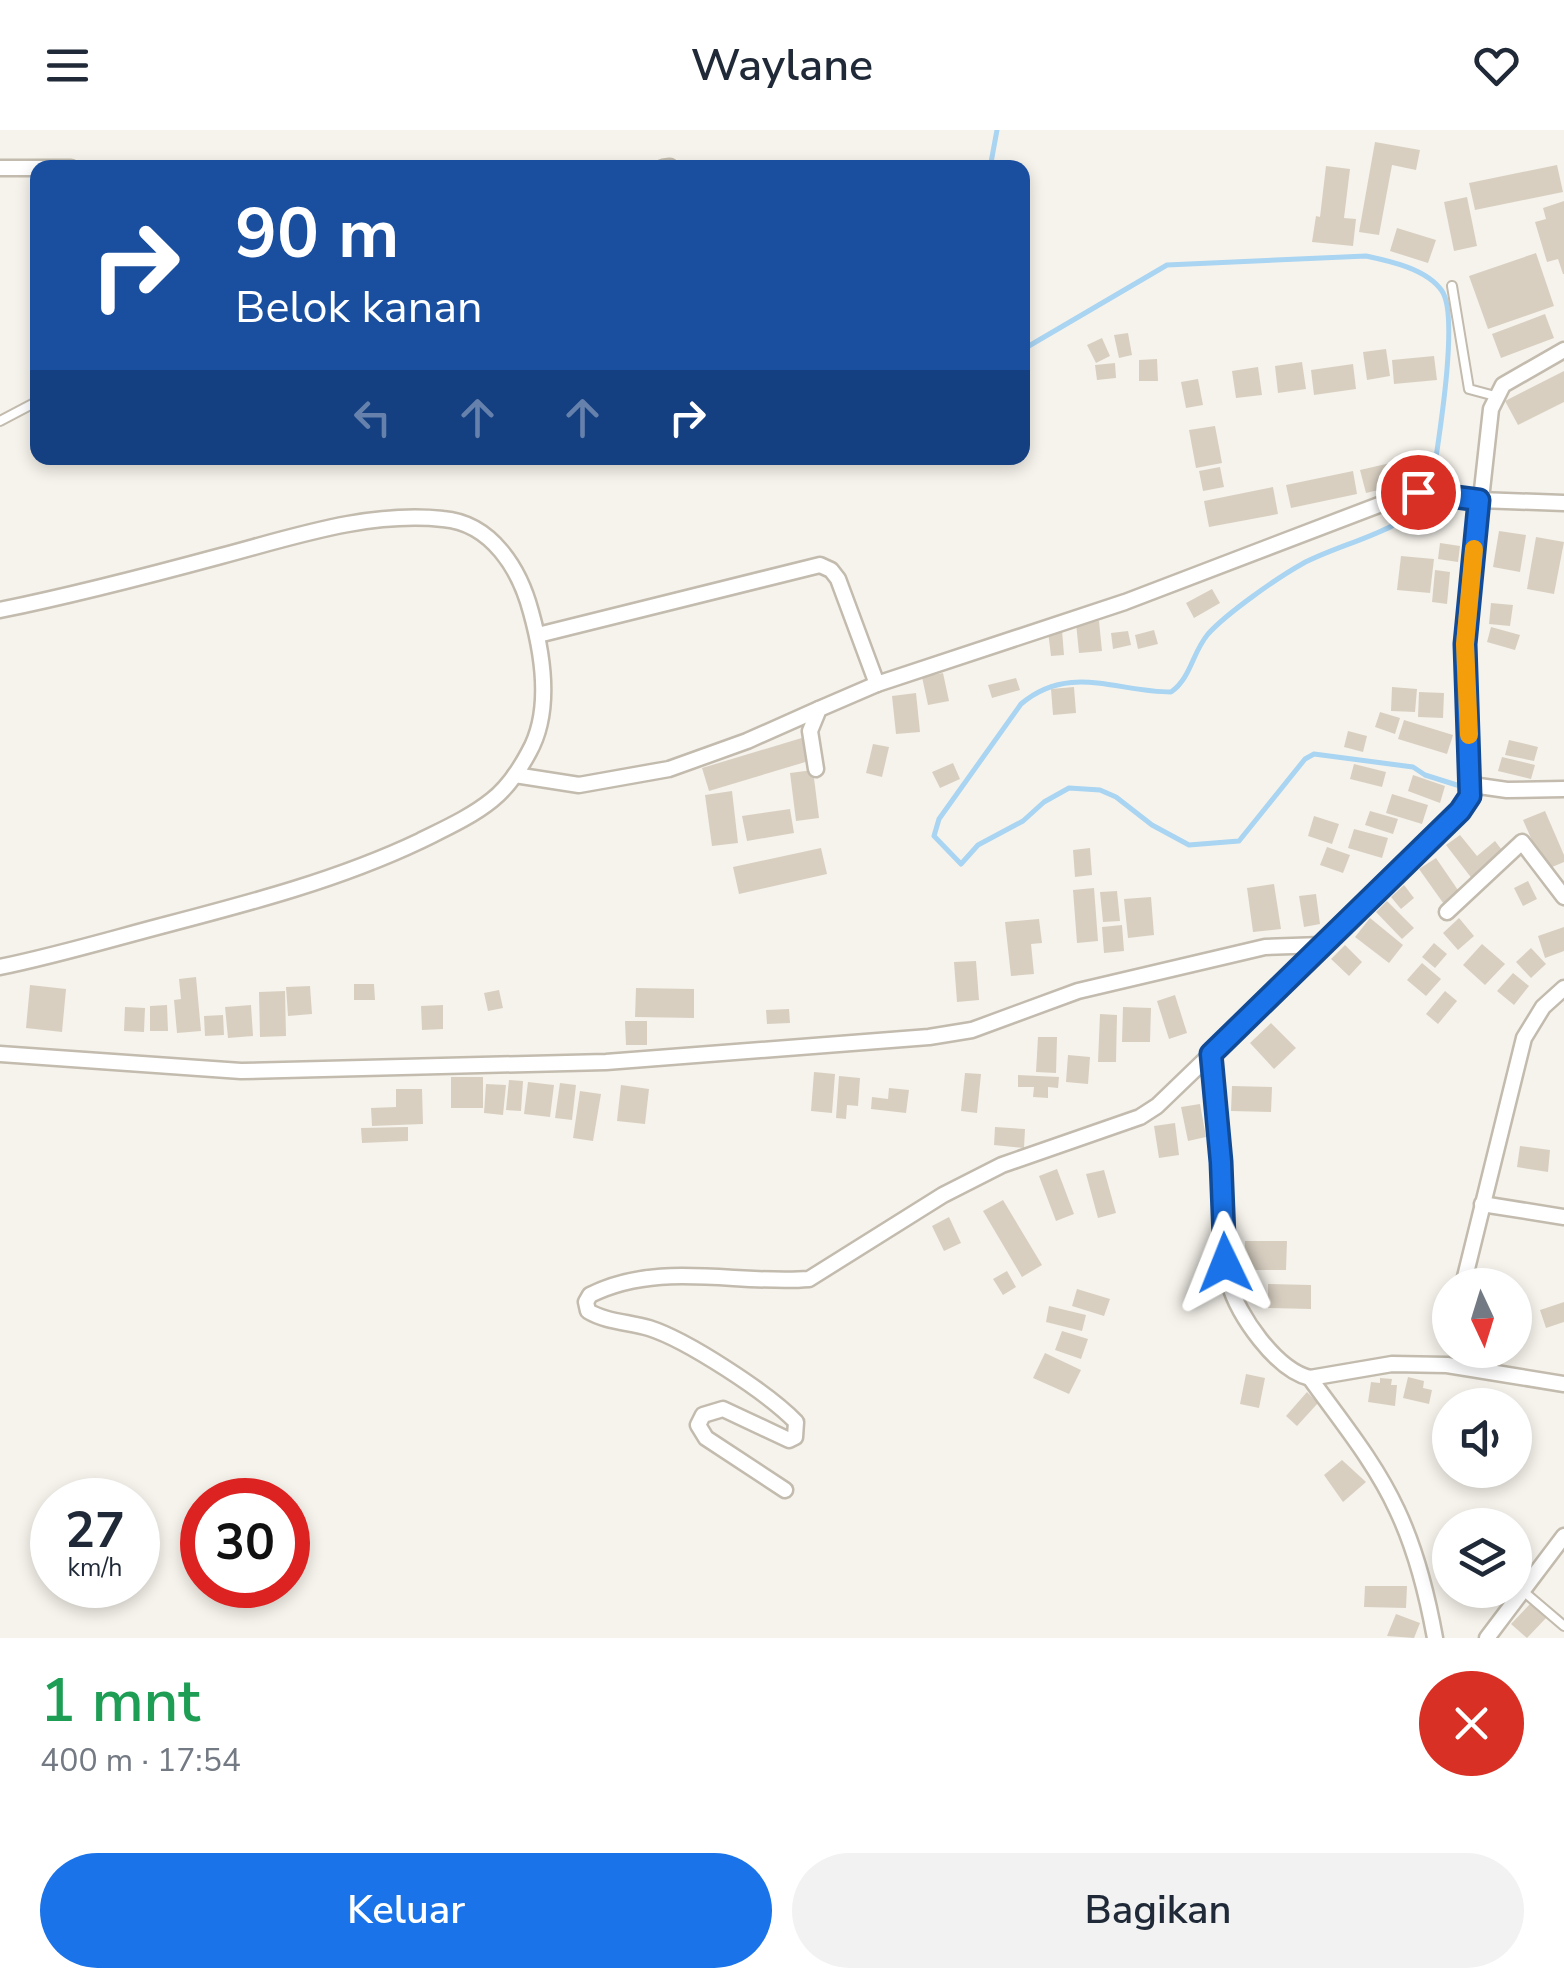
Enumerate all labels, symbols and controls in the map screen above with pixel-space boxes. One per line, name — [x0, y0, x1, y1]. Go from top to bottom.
text: Waylane — [691, 35, 873, 96]
icon: menu — [40, 38, 95, 93]
icon: heart — [1469, 38, 1524, 93]
text: 90 m — [235, 186, 399, 282]
icon: right — [70, 200, 200, 330]
text: Belok kanan — [235, 277, 483, 338]
icon: left — [345, 390, 400, 445]
icon: ahead — [450, 390, 505, 445]
icon: ahead — [555, 390, 610, 445]
icon: right — [660, 390, 715, 445]
pin — [1376, 450, 1461, 535]
icon: arrive — [1391, 465, 1446, 520]
position arrow — [1173, 1211, 1277, 1315]
north arrow — [1432, 1268, 1532, 1368]
map controls — [1432, 1268, 1532, 1608]
button: sound — [1432, 1388, 1532, 1488]
speed limit sign: 30 — [180, 1478, 310, 1608]
text: 27 — [65, 1496, 125, 1565]
button: layers — [1432, 1508, 1532, 1608]
text: km/h — [67, 1551, 123, 1585]
text: 1 mnt — [40, 1660, 200, 1742]
button: close — [1419, 1671, 1524, 1776]
text: 400 m · 17:54 — [40, 1739, 241, 1782]
button: Keluar — [40, 1853, 772, 1968]
button: Bagikan — [792, 1853, 1524, 1968]

